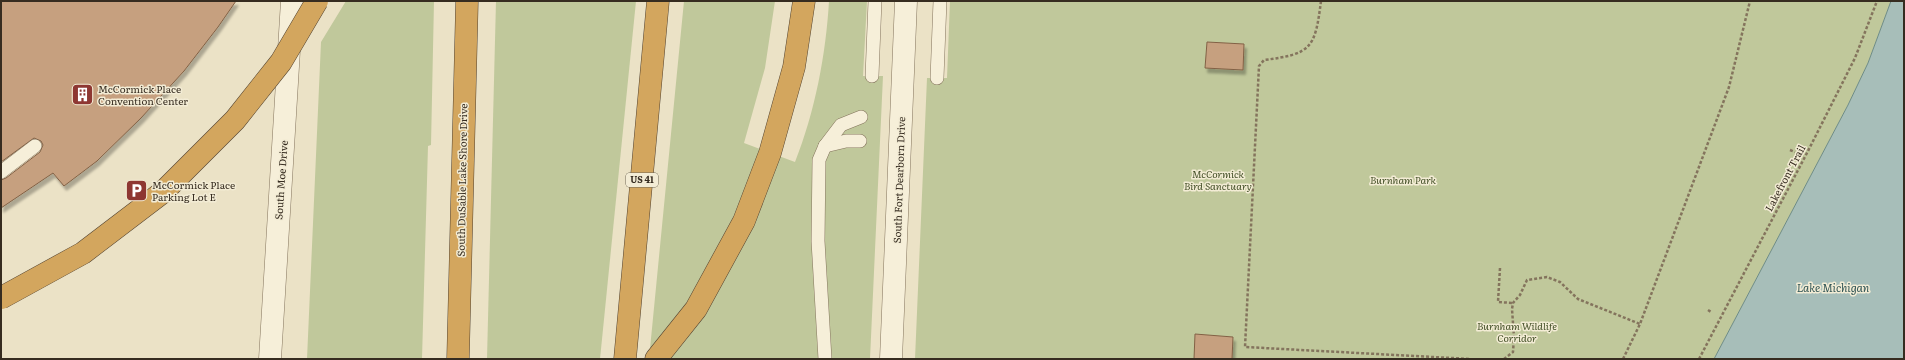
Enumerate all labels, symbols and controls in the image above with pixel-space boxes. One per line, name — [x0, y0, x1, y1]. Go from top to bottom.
place label: McCormick Place Convention Center — [98, 81, 188, 108]
building icon: McCormick Place Convention Center — [69, 82, 95, 108]
street label: South DuSable Lake Shore Drive — [453, 103, 470, 257]
street label: South Fort Dearborn Drive — [889, 116, 908, 244]
street label: South Moe Drive — [270, 140, 291, 220]
street label: Lakefront Trail — [1761, 141, 1809, 214]
park label: McCormick Bird Sanctuary — [1184, 166, 1252, 193]
park label: Burnham Park — [1370, 172, 1437, 187]
road number: US 41 — [626, 173, 658, 187]
place label: McCormick Place Parking Lot E — [152, 177, 235, 204]
parking icon: McCormick Place Parking Lot E — [124, 178, 150, 204]
water label: Lake Michigan — [1797, 279, 1870, 295]
park label: Burnham Wildlife Corridor — [1477, 318, 1557, 345]

